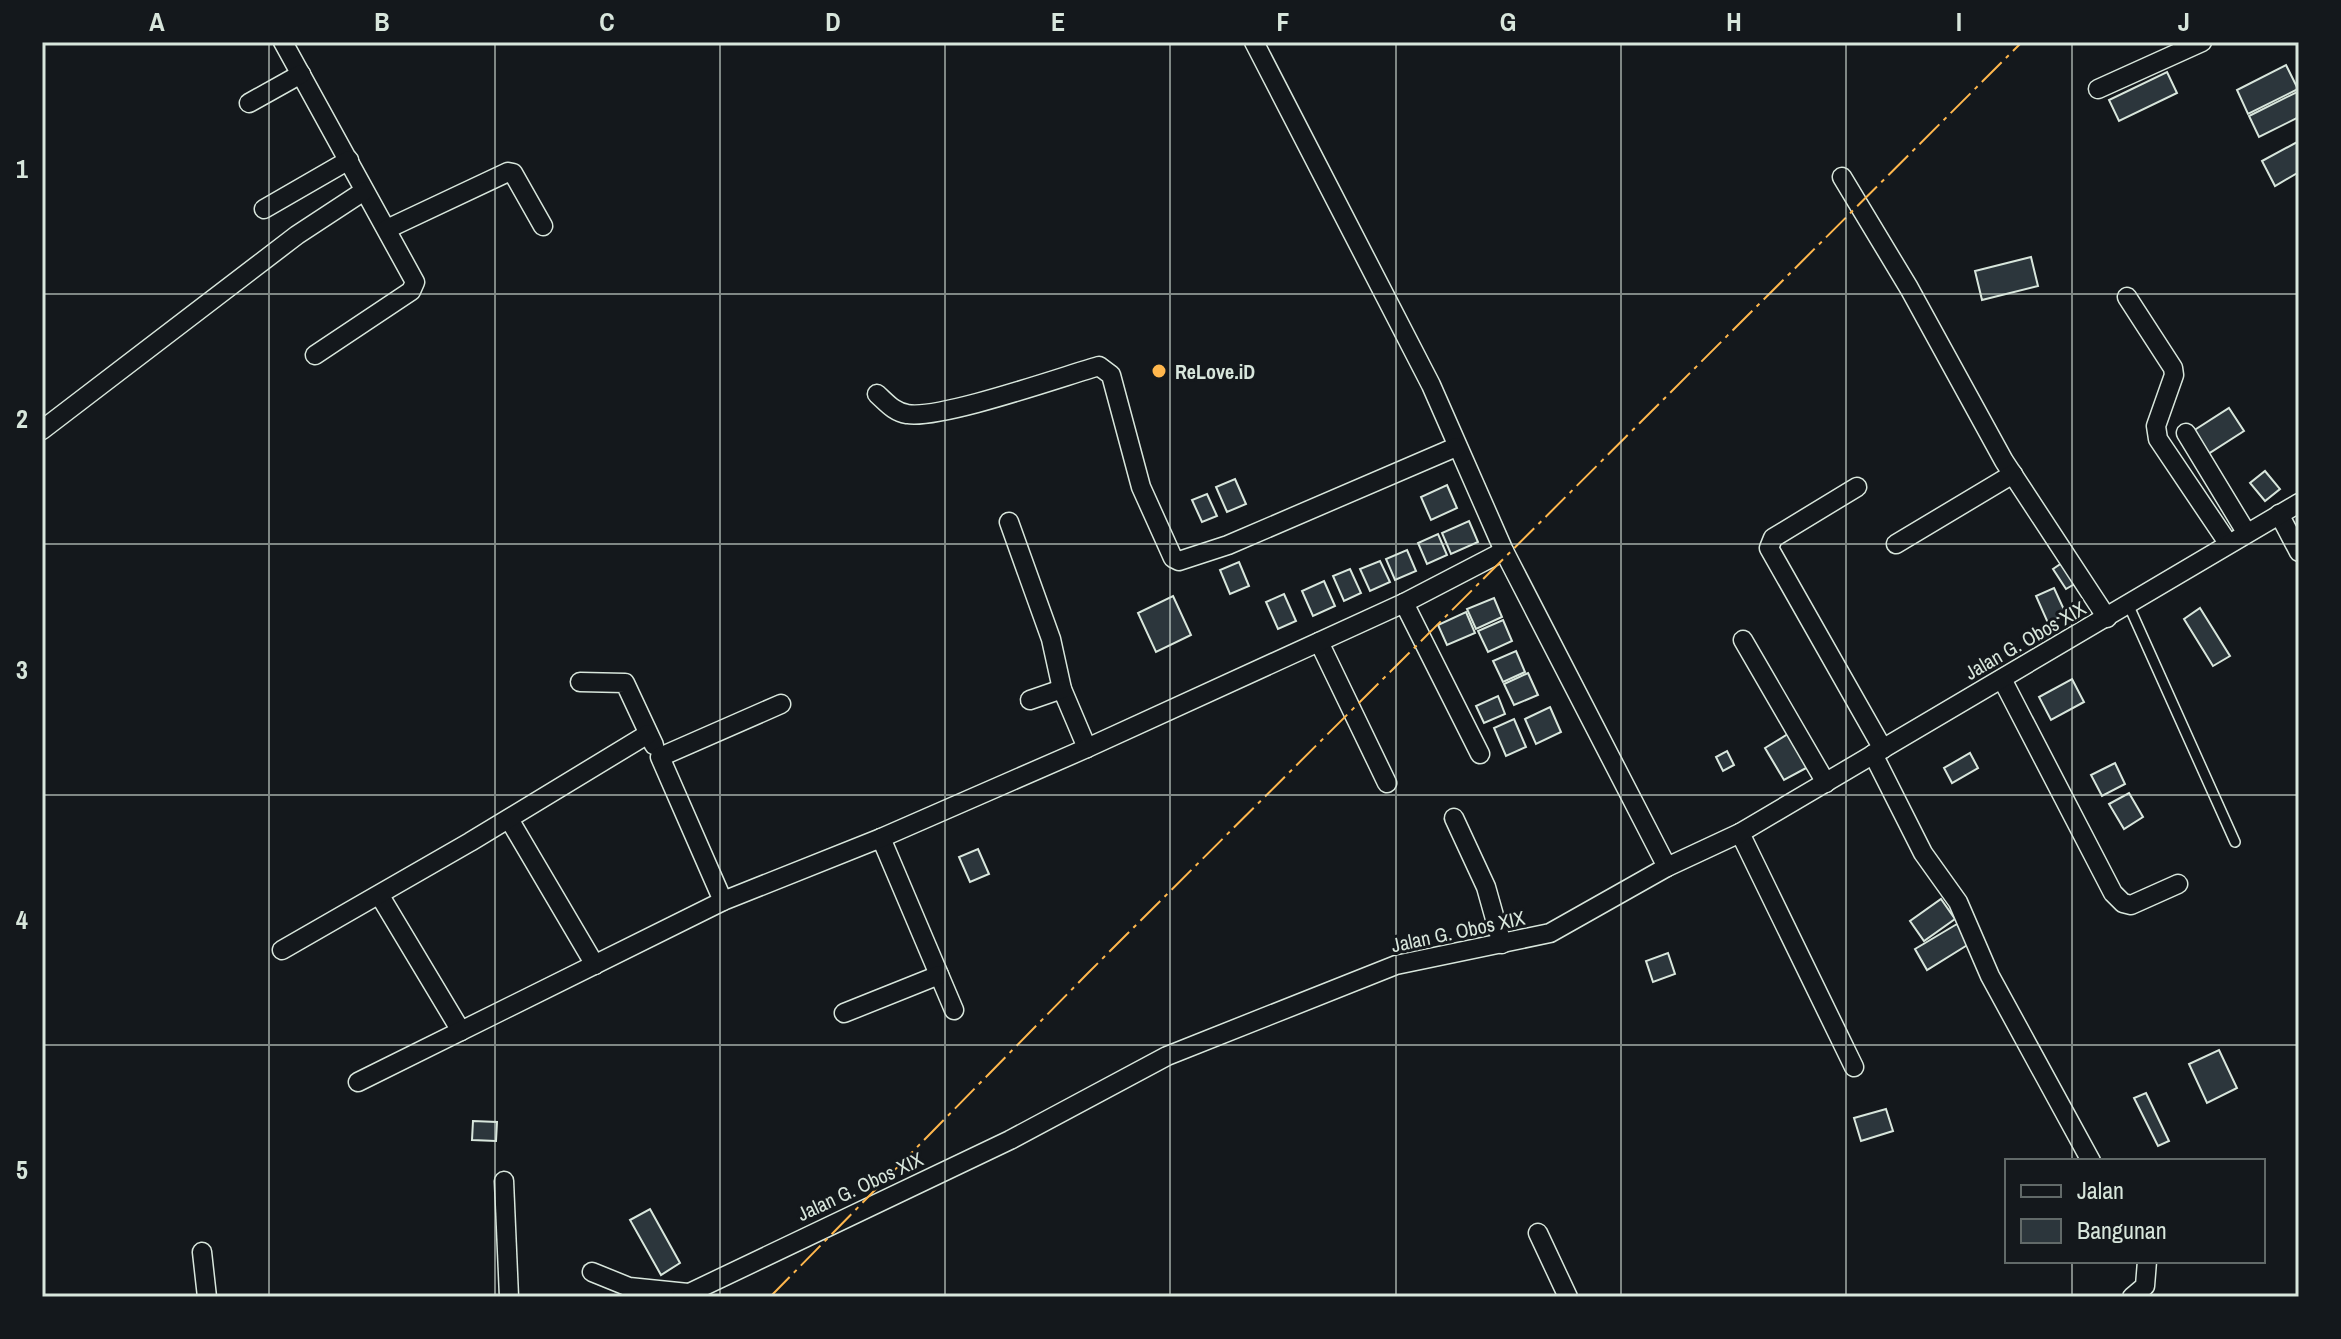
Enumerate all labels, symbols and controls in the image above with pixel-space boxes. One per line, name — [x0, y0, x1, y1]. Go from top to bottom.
text: A — [149, 4, 165, 39]
text: B — [374, 4, 390, 39]
text: C — [599, 4, 615, 39]
text: D — [825, 4, 841, 39]
text: E — [1051, 4, 1065, 39]
text: F — [1276, 4, 1290, 39]
text: G — [1500, 4, 1516, 39]
text: H — [1726, 4, 1742, 39]
text: I — [1956, 4, 1962, 39]
text: J — [2178, 4, 2190, 39]
text: 1 — [16, 151, 28, 186]
place label: ReLove.iD — [1175, 358, 1255, 385]
marker: ReLove.iD — [1150, 362, 1168, 380]
text: 2 — [16, 401, 28, 436]
street label: Jalan G. Obos XIX — [1959, 594, 2091, 686]
text: 3 — [16, 652, 28, 687]
text: 4 — [16, 902, 28, 937]
street label: Jalan G. Obos XIX — [1389, 904, 1527, 958]
street label: Jalan G. Obos XIX — [793, 1145, 927, 1227]
text: 5 — [16, 1152, 28, 1187]
legend — [2005, 1159, 2265, 1263]
text: Jalan — [2077, 1174, 2124, 1206]
text: Bangunan — [2077, 1214, 2167, 1246]

